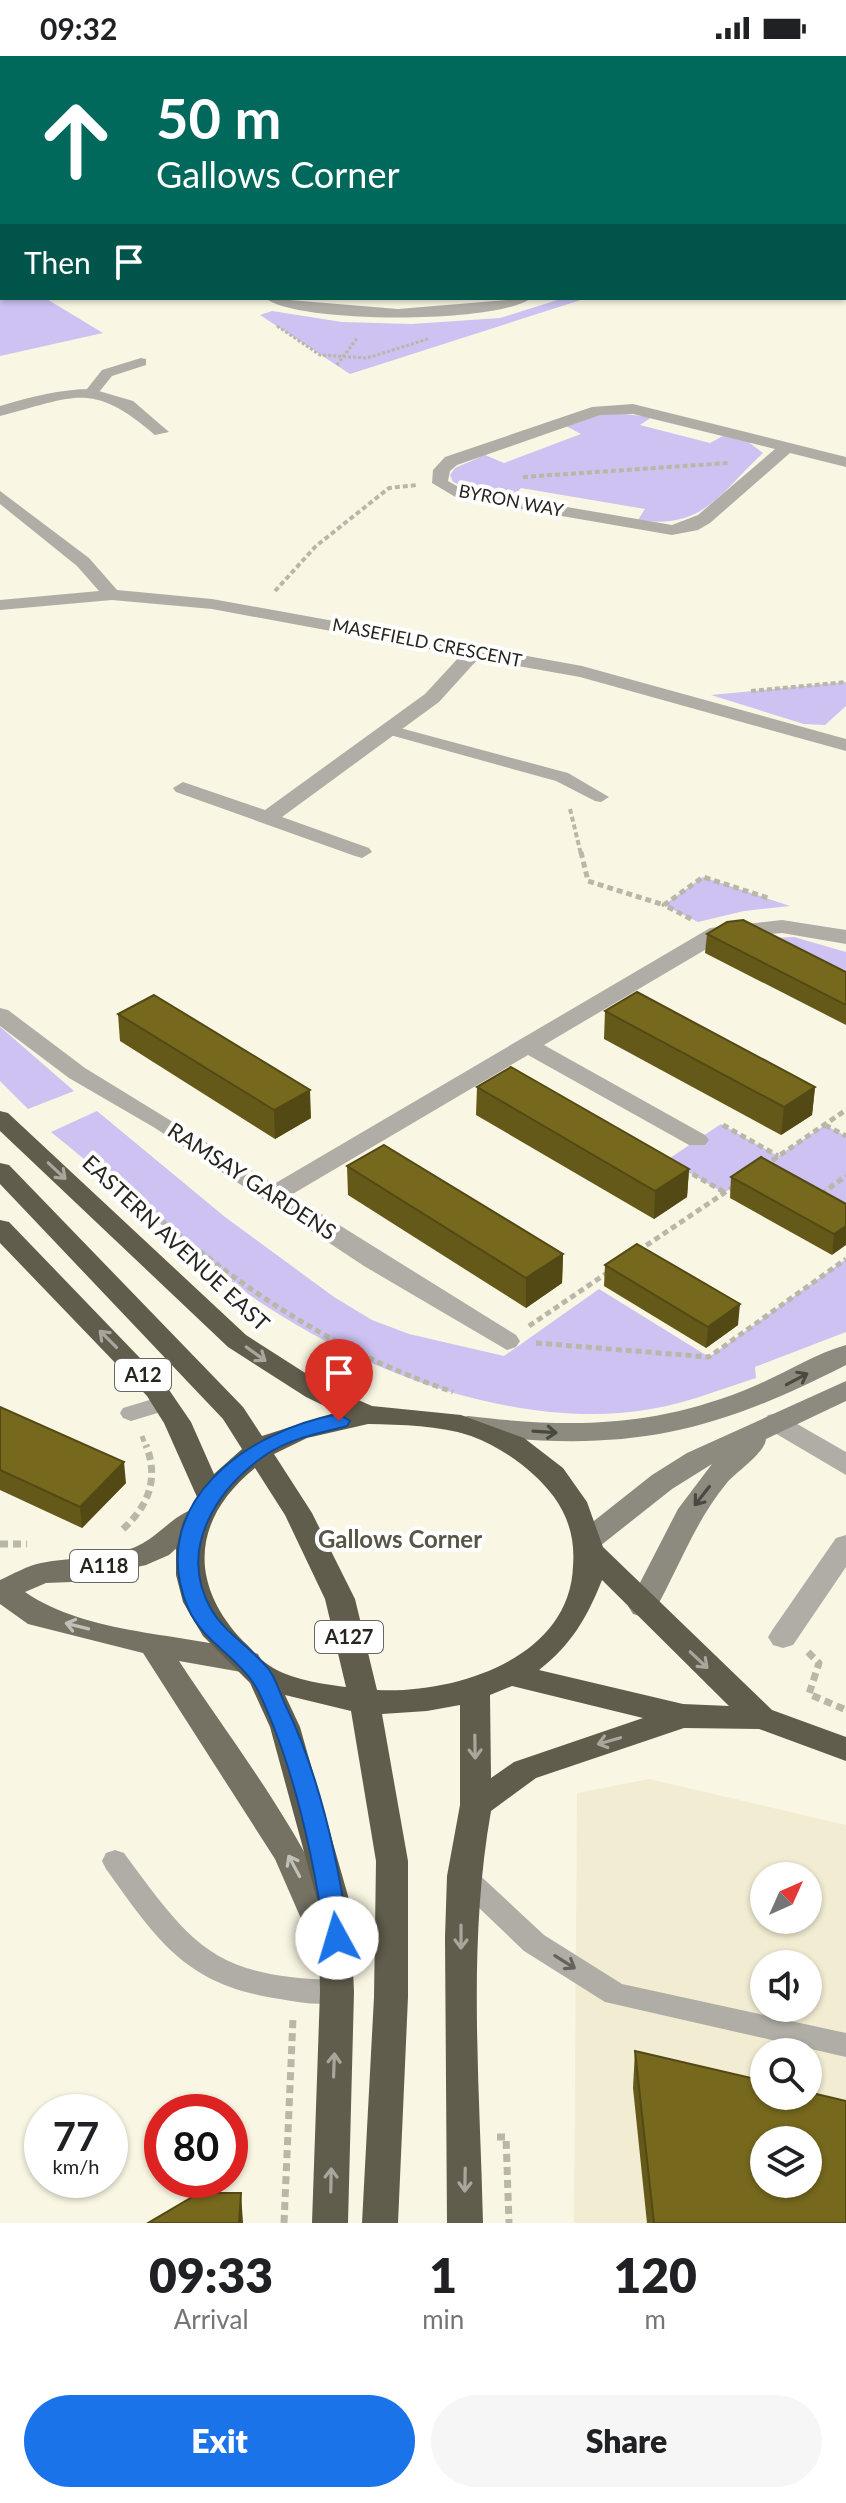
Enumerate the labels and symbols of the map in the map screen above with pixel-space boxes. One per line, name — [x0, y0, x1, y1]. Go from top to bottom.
street label: BYRON WAY — [457, 479, 566, 521]
street label: MASEFIELD CRESCENT — [331, 613, 524, 671]
street label: RAMSAY GARDENS — [163, 1116, 342, 1245]
street label: EASTERN AVENUE EAST — [77, 1149, 275, 1336]
one-way arrow — [47, 1161, 67, 1179]
one-way arrow — [98, 1329, 117, 1349]
pin — [305, 1339, 373, 1421]
one-way arrow — [244, 1346, 266, 1363]
road number: A12 — [115, 1359, 171, 1391]
one-way arrow — [784, 1371, 808, 1387]
one-way arrow — [531, 1425, 558, 1440]
one-way arrow — [694, 1485, 711, 1506]
district label: Gallows Corner — [318, 1524, 482, 1553]
road number: A118 — [70, 1550, 138, 1582]
one-way arrow — [65, 1618, 91, 1633]
road number: A127 — [315, 1621, 383, 1653]
one-way arrow — [689, 1651, 709, 1670]
one-way arrow — [468, 1733, 483, 1760]
one-way arrow — [597, 1735, 622, 1749]
one-way arrow — [286, 1855, 302, 1879]
north arrow — [750, 1862, 822, 1934]
position arrow — [295, 1896, 379, 1980]
one-way arrow — [453, 1923, 469, 1950]
one-way arrow — [553, 1955, 576, 1971]
one-way arrow — [327, 2052, 342, 2079]
speed limit sign: 80 — [144, 2094, 248, 2198]
one-way arrow — [457, 2166, 473, 2193]
one-way arrow — [323, 2167, 339, 2194]

